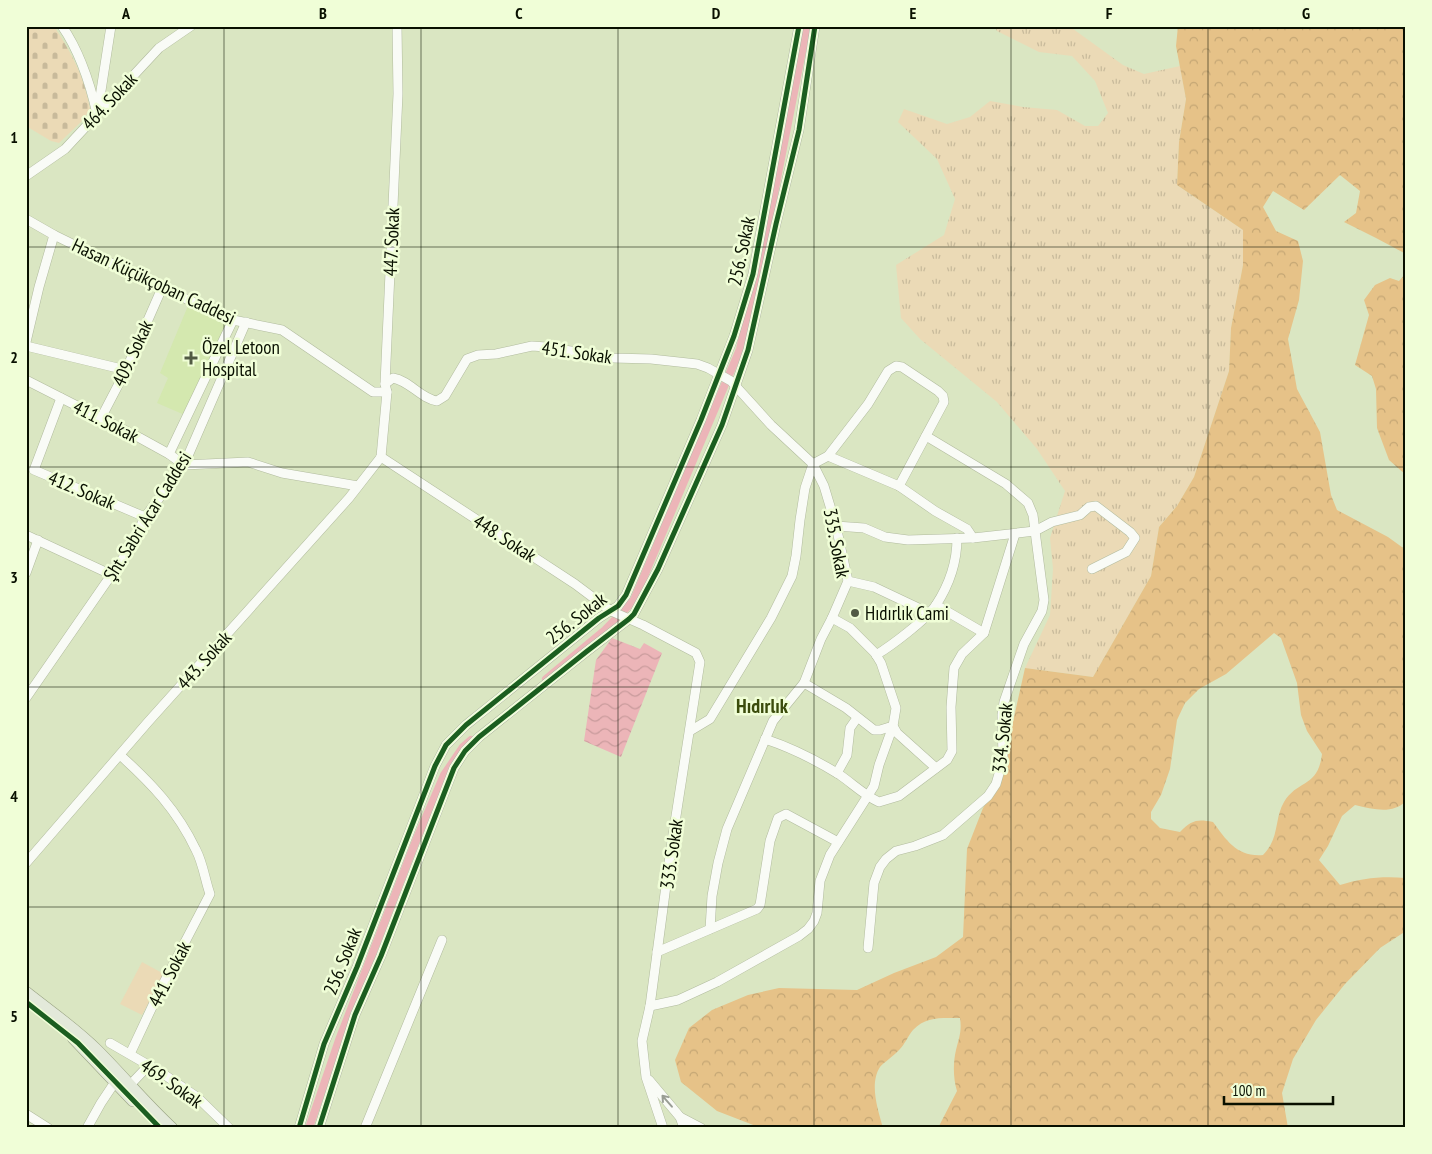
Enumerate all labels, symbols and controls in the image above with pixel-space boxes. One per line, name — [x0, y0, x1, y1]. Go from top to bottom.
text: A — [121, 3, 131, 23]
text: B — [319, 3, 327, 23]
text: C — [515, 3, 523, 23]
text: D — [712, 3, 721, 23]
text: E — [910, 3, 917, 23]
text: F — [1106, 3, 1113, 23]
text: G — [1302, 3, 1310, 23]
street label: 464. Sokak — [76, 67, 142, 135]
text: 1 — [10, 127, 18, 147]
street label: 447. Sokak — [378, 207, 404, 277]
street label: 256. Sokak — [722, 213, 760, 288]
street label: Hasan Küçükçoban Caddesi — [68, 233, 240, 329]
street label: 409. Sokak — [106, 315, 158, 390]
place label: Özel Letoon Hospital — [202, 335, 280, 381]
street label: 451. Sokak — [540, 335, 614, 369]
text: 2 — [10, 347, 18, 367]
marker: Özel Letoon Hospital — [184, 351, 198, 365]
street label: 411. Sokak — [69, 394, 143, 448]
street label: Şht. Sabri Acar Caddesi — [98, 447, 196, 585]
street label: 412. Sokak — [45, 465, 120, 515]
street label: 335. Sokak — [818, 506, 856, 580]
street label: 448. Sokak — [469, 509, 542, 568]
text: 3 — [10, 567, 18, 587]
street label: 256. Sokak — [541, 586, 612, 649]
place label: Hıdırlık Cami — [865, 601, 949, 625]
marker: Hıdırlık Cami — [849, 607, 861, 619]
street label: 443. Sokak — [171, 625, 237, 694]
district label: Hıdırlık — [736, 693, 789, 719]
street label: 334. Sokak — [986, 701, 1018, 774]
text: 4 — [10, 786, 18, 806]
street label: 333. Sokak — [654, 817, 688, 891]
street label: 256. Sokak — [318, 923, 367, 998]
street label: 441. Sokak — [142, 937, 196, 1011]
text: 5 — [10, 1006, 18, 1026]
street label: 469. Sokak — [136, 1053, 208, 1113]
scale bar — [1224, 1074, 1333, 1106]
text: 100 m — [1232, 1081, 1265, 1100]
one-way arrow — [661, 1094, 673, 1107]

